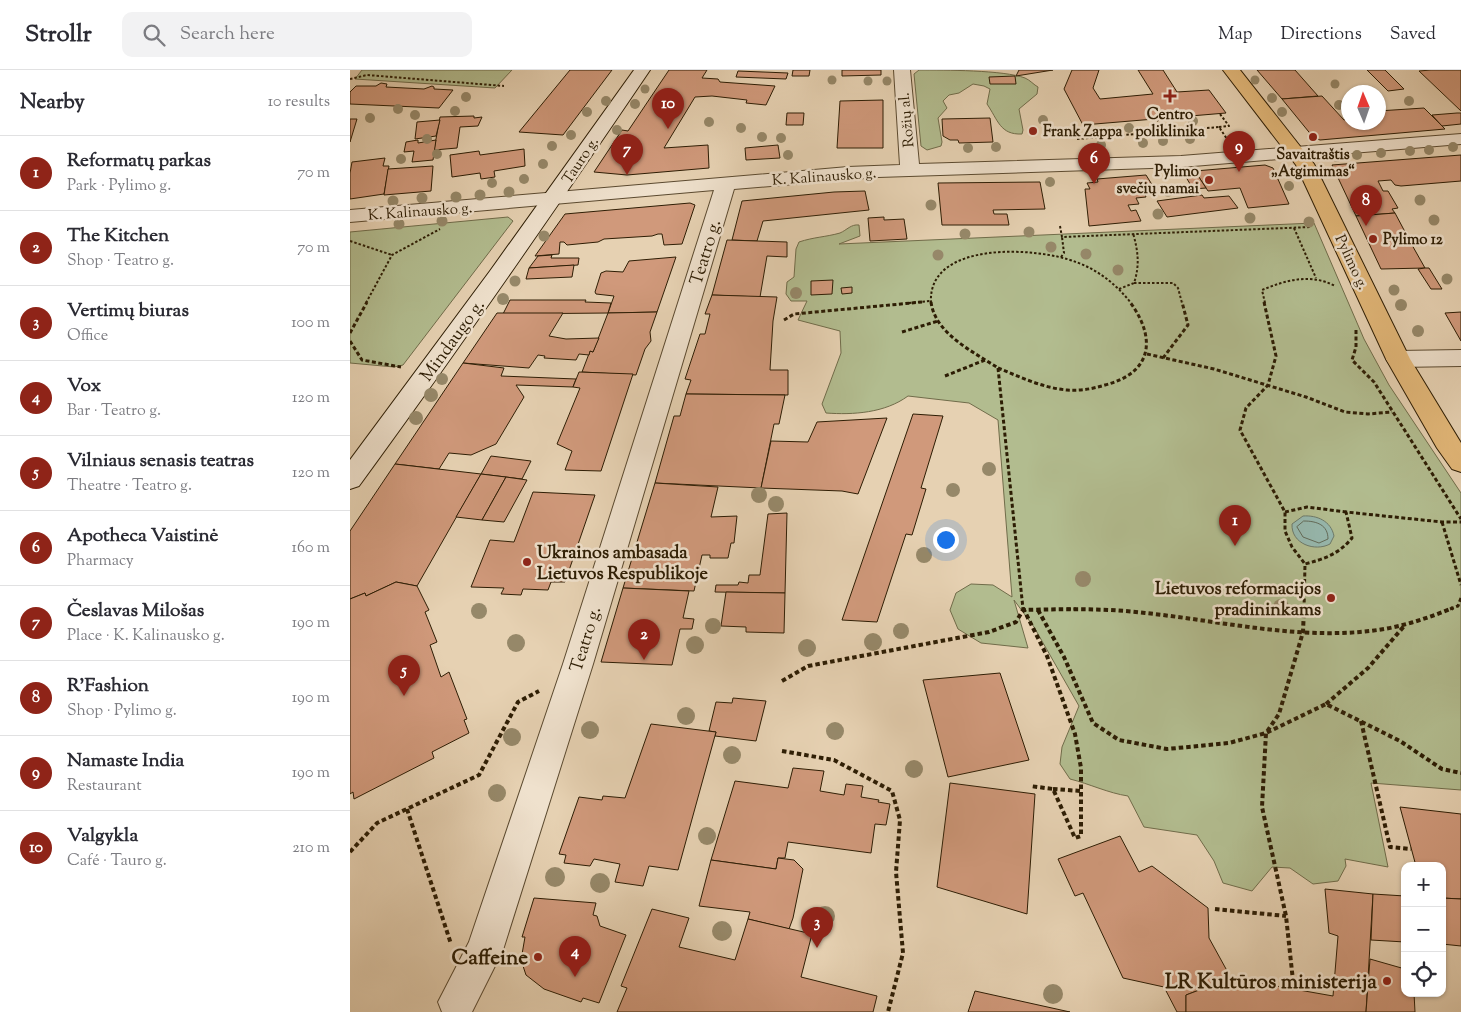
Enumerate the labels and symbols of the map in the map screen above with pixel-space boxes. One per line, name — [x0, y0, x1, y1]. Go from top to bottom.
north arrow — [1341, 85, 1386, 130]
pin: 10 — [652, 88, 684, 129]
marker: Centro poliklinika — [1163, 89, 1177, 103]
street label: Rožių al. — [895, 91, 920, 148]
place label: Centro poliklinika — [1135, 105, 1205, 143]
place label: Frank Zappa — [1043, 122, 1123, 143]
marker: Frank Zappa — [1027, 125, 1039, 137]
pin: 9 — [1223, 131, 1255, 172]
marker: Savaitraštis „Atgimimas“ — [1307, 131, 1319, 143]
street label: Tauro g. — [558, 133, 605, 189]
pin: 7 — [611, 134, 643, 175]
pin: 6 — [1078, 143, 1110, 184]
place label: Savaitraštis „Atgimimas“ — [1271, 145, 1355, 183]
place label: Pylimo svečių namai — [1117, 162, 1200, 200]
street label: K. Kalinausko g. — [771, 163, 877, 192]
marker: Pylimo svečių namai — [1203, 174, 1215, 186]
pin: 8 — [1350, 185, 1382, 226]
street label: K. Kalinausko g. — [367, 198, 473, 227]
street label: Teatro g. — [685, 217, 729, 289]
place label: Pylimo 12 — [1383, 230, 1444, 251]
street label: Pylimo g. — [1329, 232, 1373, 294]
marker: Pylimo 12 — [1367, 233, 1379, 245]
street label: Mindaugo g. — [415, 295, 492, 388]
pin: 1 — [1219, 505, 1251, 546]
your location — [933, 527, 959, 553]
place label: Ukrainos ambasada Lietuvos Respublikoje — [537, 541, 708, 588]
marker: Ukrainos ambasada Lietuvos Respublikoje — [521, 556, 533, 568]
place label: Lietuvos reformacijos pradininkams — [1155, 577, 1321, 624]
marker: Lietuvos reformacijos pradininkams — [1325, 592, 1337, 604]
street label: Teatro g. — [565, 604, 609, 676]
pin: 2 — [628, 619, 660, 660]
pin: 5 — [388, 655, 420, 696]
pin: 3 — [801, 907, 833, 948]
pin: 4 — [559, 936, 591, 977]
place label: Caffeine — [452, 944, 528, 974]
marker: Caffeine — [532, 951, 544, 963]
place label: LR Kultūros ministerija — [1165, 968, 1377, 998]
marker: LR Kultūros ministerija — [1381, 975, 1393, 987]

